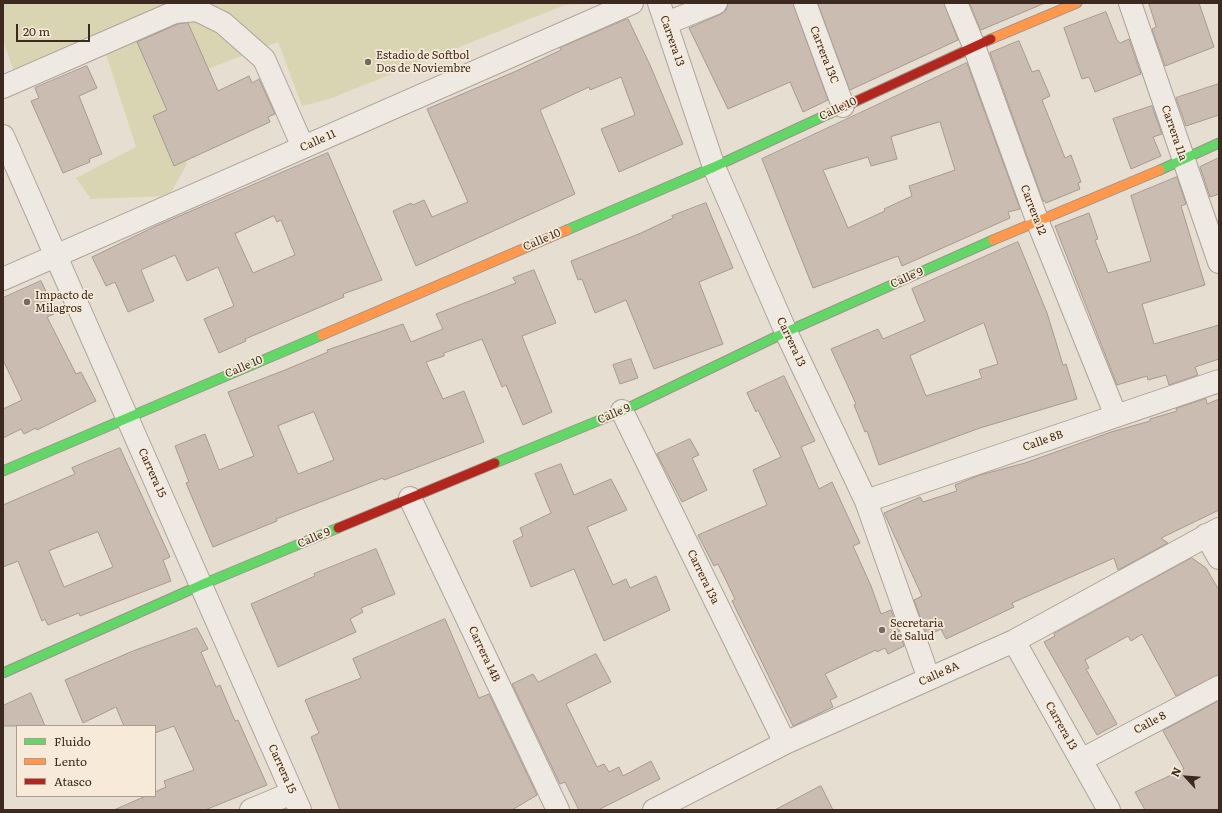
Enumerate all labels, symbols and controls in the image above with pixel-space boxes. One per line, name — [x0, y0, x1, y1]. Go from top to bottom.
street label: Carrera 13 — [657, 14, 687, 68]
scale bar — [18, 16, 92, 42]
text: 20 m — [23, 22, 50, 40]
street label: Carrera 13C — [807, 24, 841, 86]
place label: Estadio de Softbol Dos de Noviembre — [376, 49, 471, 75]
marker: Estadio de Softbol Dos de Noviembre — [363, 57, 373, 67]
street label: Calle 10 — [817, 95, 859, 123]
street label: Carrera 11a — [1158, 104, 1190, 162]
street label: Calle 11 — [298, 127, 338, 155]
street label: Carrera 12 — [1017, 183, 1049, 237]
street label: Calle 10 — [521, 226, 563, 254]
street label: Calle 9 — [889, 265, 925, 291]
place label: Impacto de Milagros — [35, 289, 94, 315]
marker: Impacto de Milagros — [22, 297, 32, 307]
street label: Carrera 13 — [774, 315, 808, 369]
street label: Calle 10 — [223, 353, 265, 381]
street label: Calle 9 — [596, 401, 632, 427]
street label: Calle 8B — [1021, 428, 1065, 454]
street label: Carrera 15 — [135, 446, 169, 500]
street label: Calle 9 — [296, 525, 332, 551]
street label: Carrera 13a — [684, 548, 722, 606]
place label: Secretaria de Salud — [890, 617, 943, 643]
street label: Carrera 14B — [465, 624, 503, 684]
marker: Secretaria de Salud — [877, 625, 887, 635]
street label: Calle 8A — [917, 659, 961, 689]
street label: Carrera 13 — [1042, 700, 1080, 752]
street label: Calle 8 — [1132, 709, 1168, 737]
legend — [16, 725, 156, 797]
text: Fluido — [54, 732, 91, 750]
street label: Carrera 15 — [265, 742, 299, 796]
text: Lento — [54, 752, 87, 770]
north arrow — [1166, 757, 1206, 797]
text: N — [1166, 764, 1184, 779]
text: Atasco — [54, 772, 92, 790]

